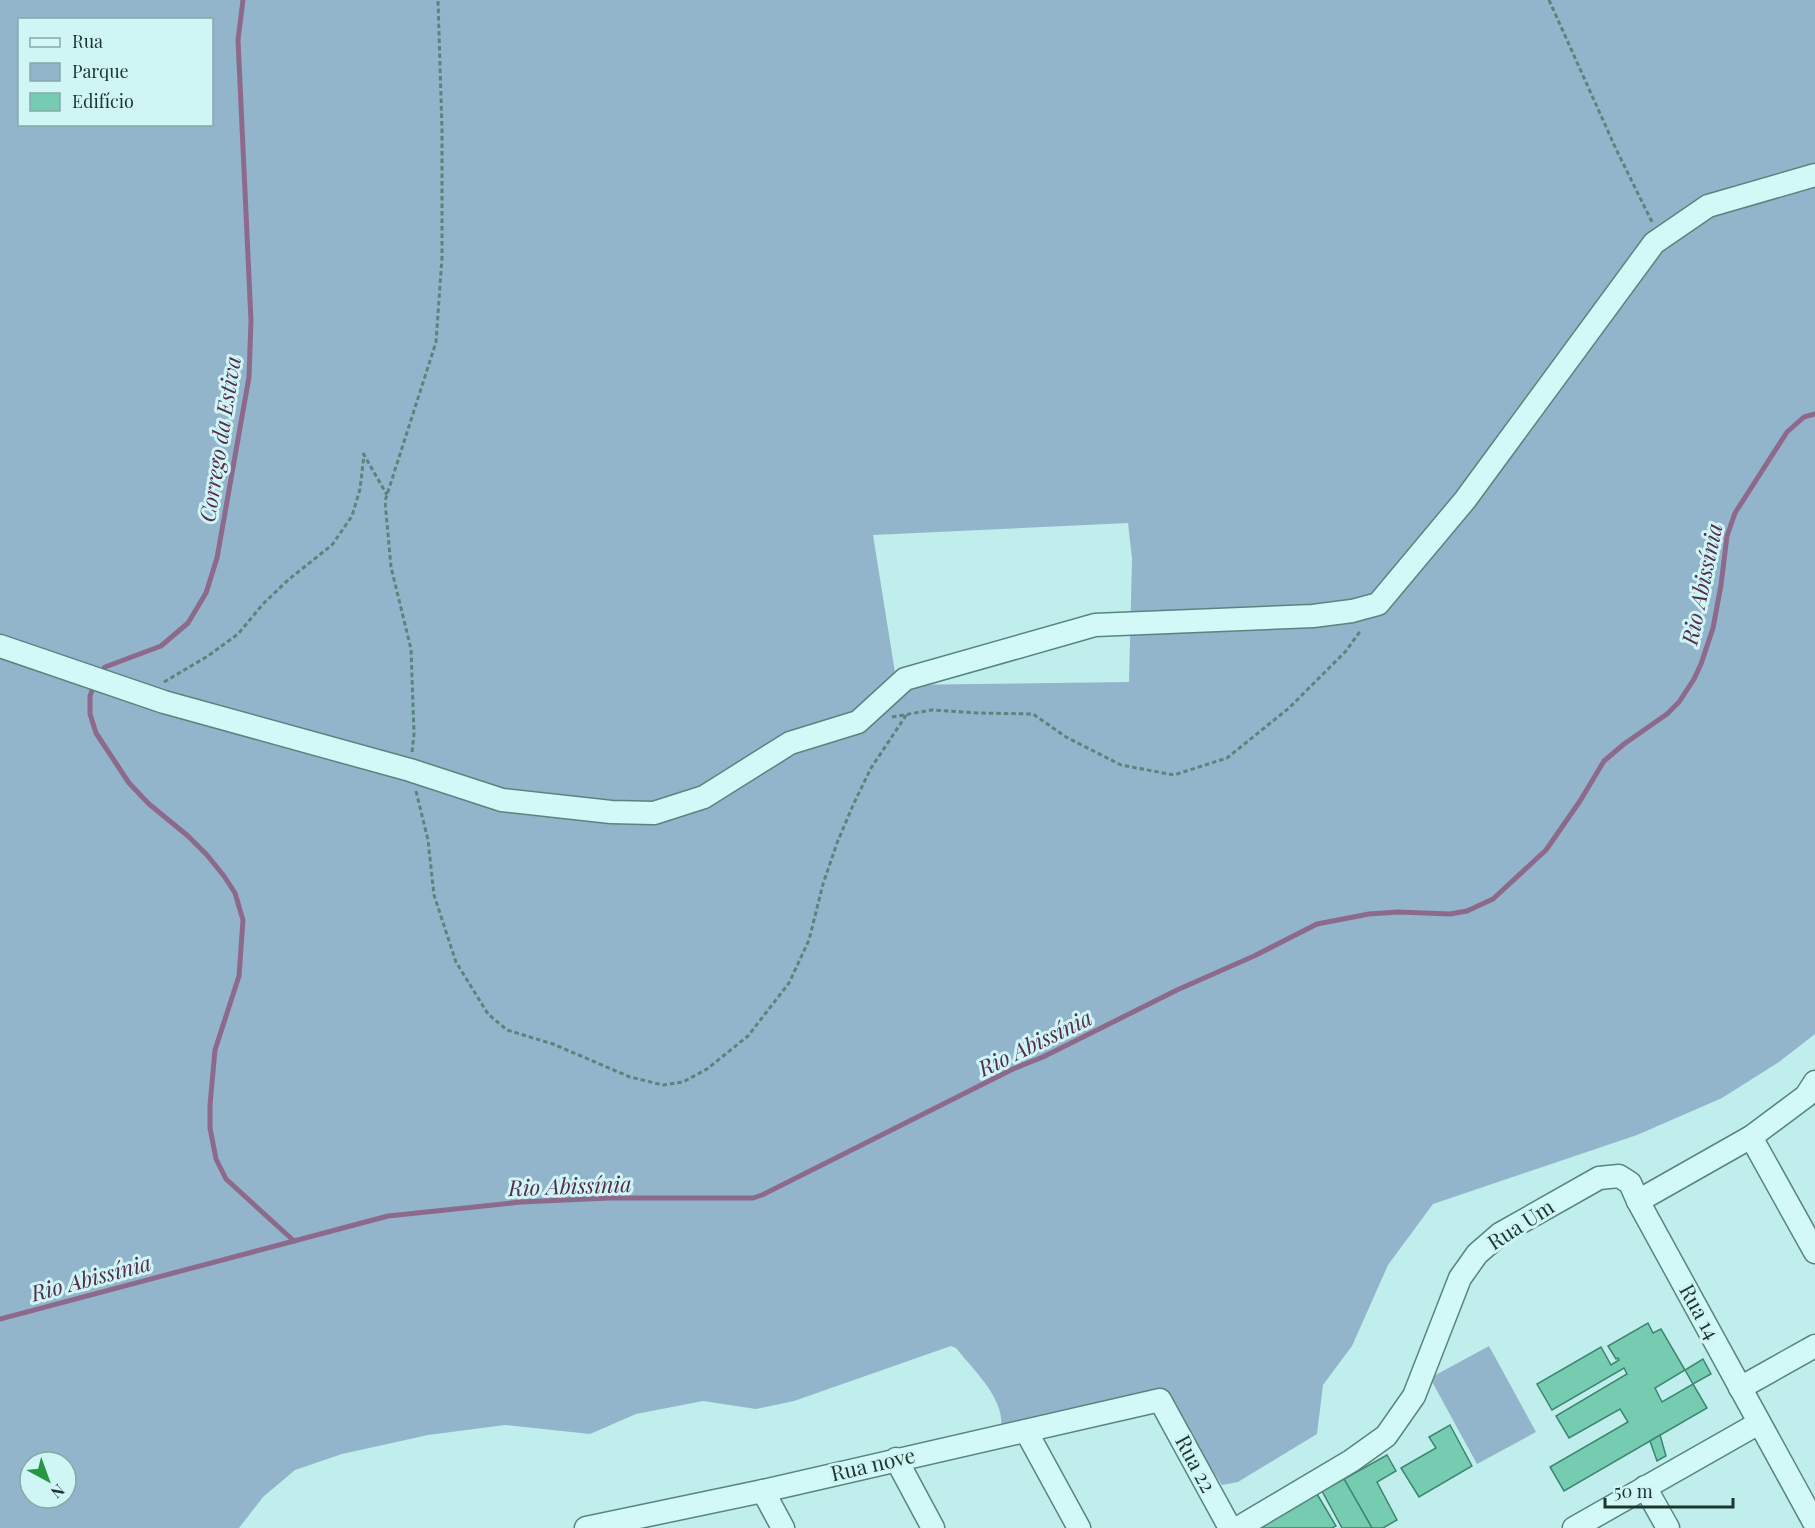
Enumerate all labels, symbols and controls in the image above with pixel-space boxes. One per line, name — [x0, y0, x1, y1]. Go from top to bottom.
legend — [18, 18, 213, 126]
text: Rua — [72, 29, 103, 53]
text: Parque — [72, 59, 129, 83]
text: Edifício — [72, 89, 134, 113]
water label: Corrego da Estiva — [191, 354, 247, 524]
water label: Rio Abissínia — [1673, 520, 1729, 648]
water label: Rio Abissínia — [972, 1002, 1097, 1083]
water label: Rio Abissínia — [507, 1168, 632, 1202]
street label: Rua Um — [1481, 1191, 1559, 1255]
water label: Rio Abissínia — [26, 1247, 154, 1308]
street label: Rua 14 — [1674, 1278, 1727, 1344]
street label: Rua 22 — [1170, 1429, 1224, 1497]
street label: Rua nove — [828, 1440, 918, 1486]
north arrow — [18, 1450, 78, 1510]
scale bar — [1605, 1471, 1732, 1509]
text: 50 m — [1614, 1479, 1653, 1503]
text: N — [47, 1480, 69, 1504]

